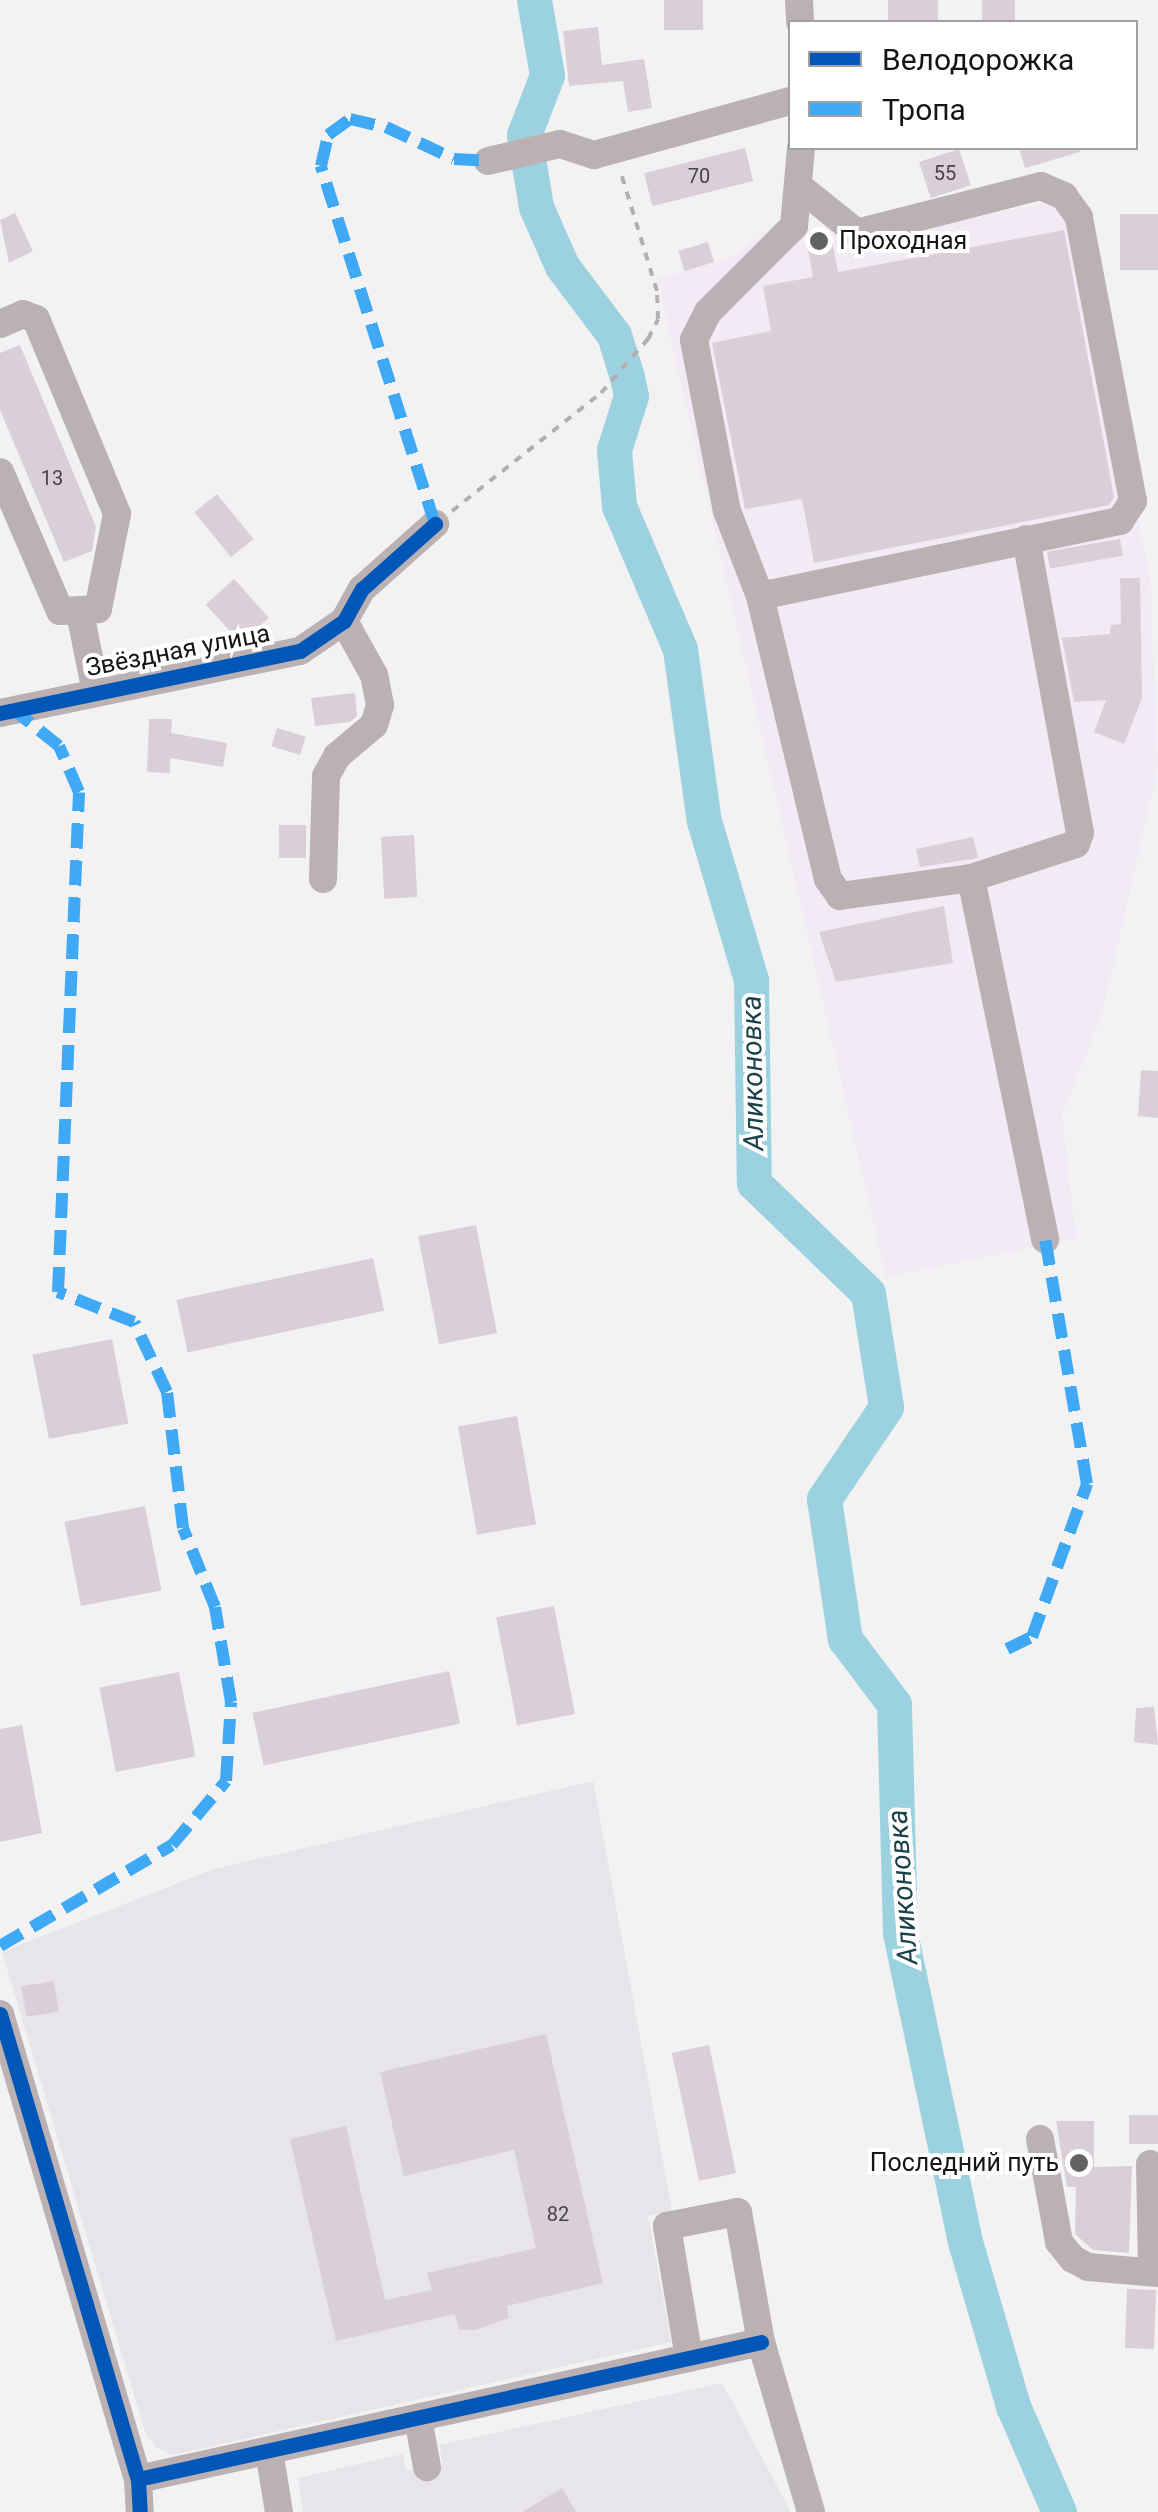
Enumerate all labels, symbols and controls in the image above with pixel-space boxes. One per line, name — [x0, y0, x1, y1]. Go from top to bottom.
legend — [788, 20, 1138, 150]
text: Велодорожка — [882, 42, 1074, 77]
text: Тропа — [882, 92, 966, 127]
house number: 55 — [934, 161, 956, 185]
house number: 70 — [688, 164, 710, 188]
place label: Проходная — [839, 226, 967, 256]
marker: Проходная — [808, 230, 830, 252]
house number: 13 — [41, 466, 63, 490]
street label: Звёздная улица — [83, 618, 273, 684]
water label: Аликоновка — [735, 995, 771, 1151]
water label: Аликоновка — [881, 1808, 925, 1966]
place label: Последний путь — [870, 2148, 1059, 2178]
marker: Последний путь — [1068, 2152, 1090, 2174]
house number: 82 — [547, 2202, 569, 2226]

